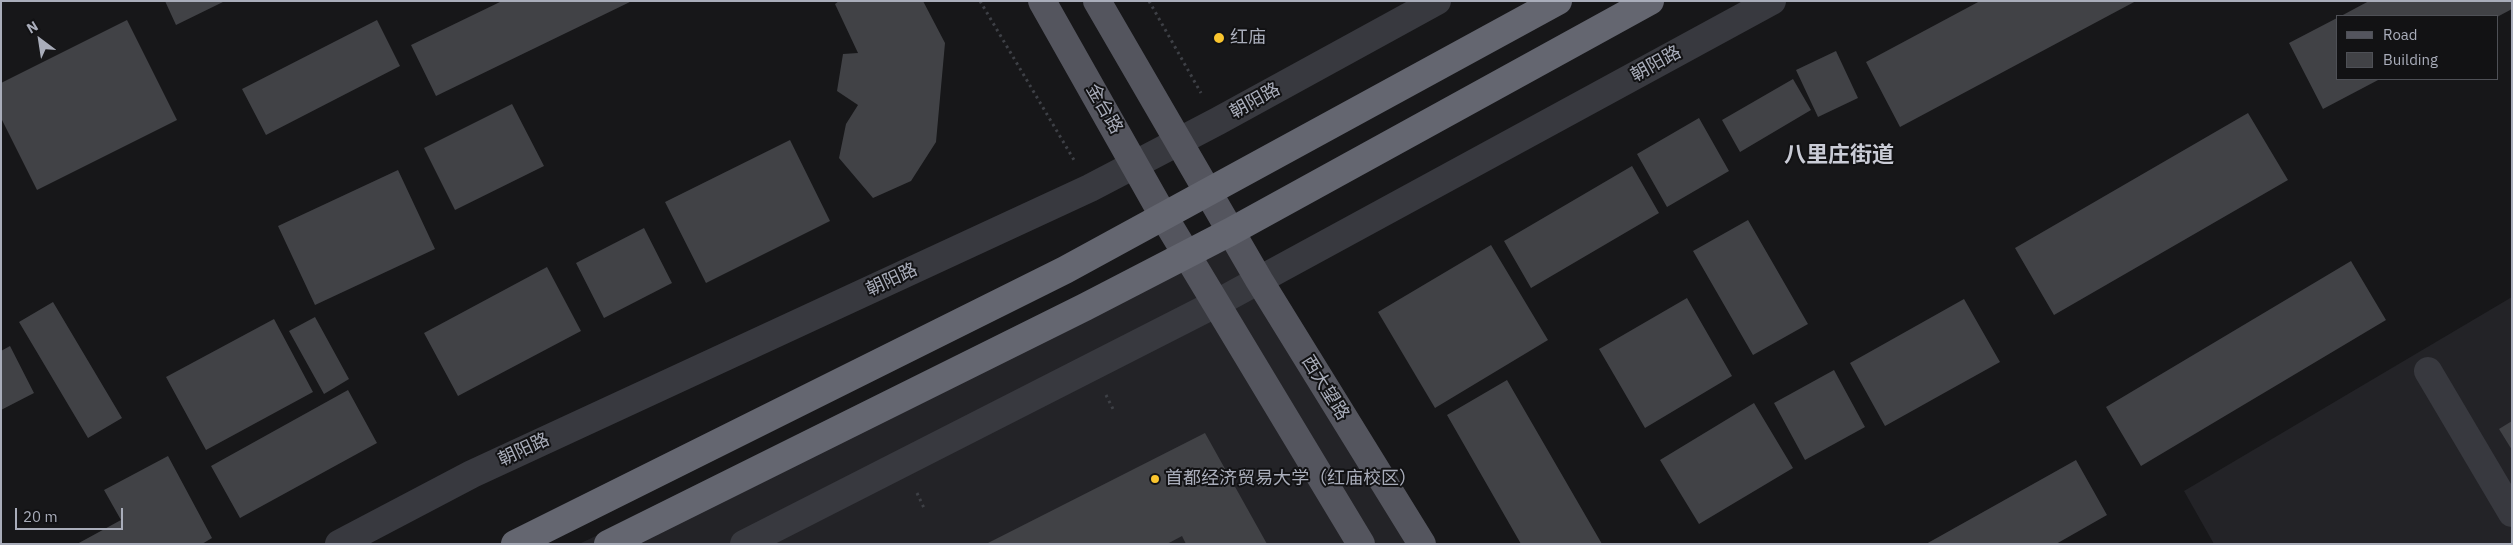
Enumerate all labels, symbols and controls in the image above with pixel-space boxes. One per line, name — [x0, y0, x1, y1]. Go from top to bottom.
north arrow — [15, 15, 65, 65]
legend — [2336, 15, 2498, 80]
text: N — [23, 17, 41, 37]
text: Road — [2383, 25, 2418, 44]
place label: 红庙 — [1230, 27, 1266, 49]
marker: 红庙 — [1212, 31, 1226, 45]
street label: 朝阳路 — [1627, 41, 1685, 87]
text: Building — [2383, 50, 2438, 69]
street label: 朝阳路 — [1226, 78, 1284, 124]
street label: 金台路 — [1081, 80, 1127, 138]
district label: 八里庄街道 — [1784, 143, 1894, 169]
street label: 朝阳路 — [863, 259, 921, 301]
street label: 西大望路 — [1297, 352, 1353, 424]
street label: 朝阳路 — [495, 429, 553, 471]
place label: 首都经济贸易大学（红庙校区） — [1165, 468, 1417, 490]
marker: 首都经济贸易大学（红庙校区） — [1149, 473, 1161, 485]
scale bar — [18, 498, 125, 530]
text: 20 m — [23, 507, 58, 526]

